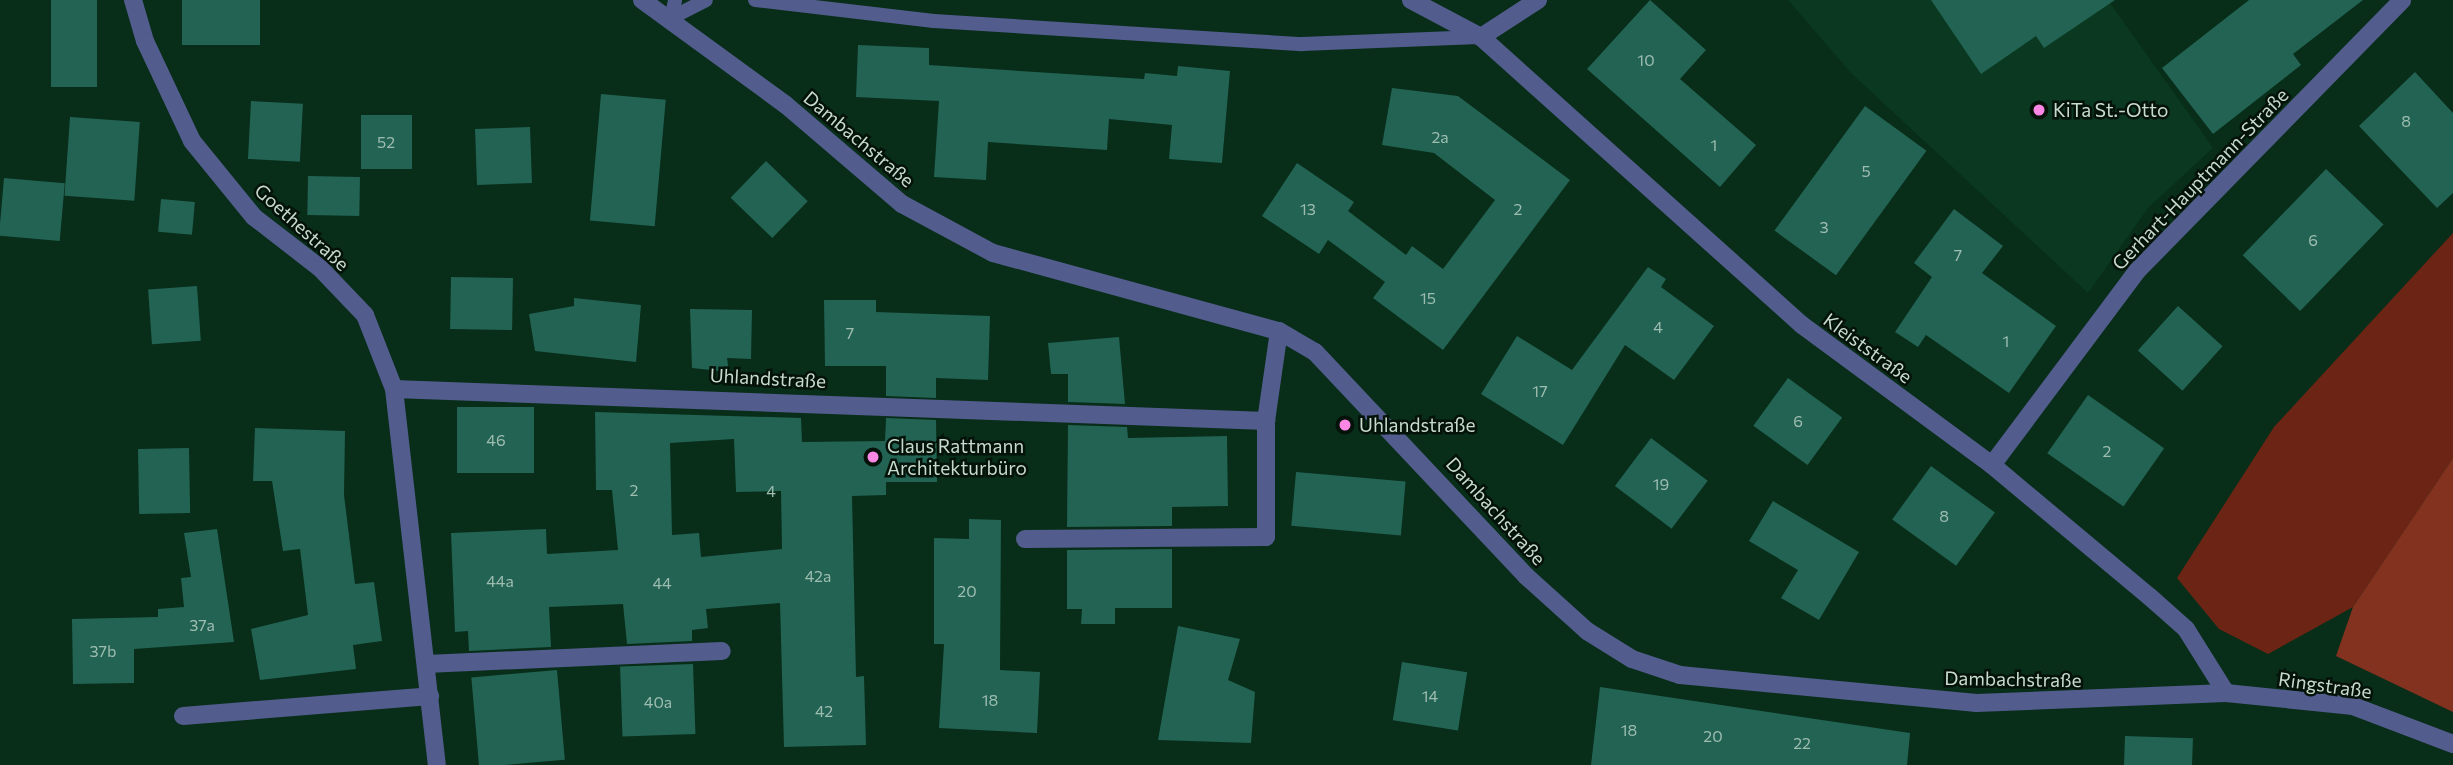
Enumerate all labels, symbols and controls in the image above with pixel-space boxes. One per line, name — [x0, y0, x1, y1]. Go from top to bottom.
house number: 10 — [1637, 50, 1655, 70]
street label: Gerhart-Hauptmann-Straße — [2107, 84, 2293, 274]
street label: Dambachstraße — [799, 86, 919, 192]
place label: KiTa St.-Otto — [2053, 99, 2168, 121]
marker: KiTa St.-Otto — [2031, 102, 2047, 118]
house number: 8 — [2401, 111, 2411, 131]
house number: 2a — [1431, 127, 1449, 147]
house number: 52 — [377, 132, 395, 152]
house number: 1 — [1711, 135, 1717, 155]
house number: 5 — [1861, 161, 1871, 181]
street label: Goethestraße — [250, 179, 354, 275]
house number: 13 — [1300, 199, 1316, 219]
house number: 2 — [1514, 199, 1522, 219]
house number: 3 — [1819, 217, 1829, 237]
house number: 6 — [2308, 230, 2318, 250]
house number: 7 — [1954, 245, 1962, 265]
house number: 15 — [1420, 288, 1436, 308]
street label: Kleiststraße — [1819, 308, 1917, 388]
house number: 4 — [1653, 317, 1663, 337]
house number: 7 — [846, 323, 854, 343]
house number: 1 — [2003, 331, 2009, 351]
street label: Uhlandstraße — [709, 364, 827, 392]
house number: 17 — [1532, 381, 1548, 401]
house number: 6 — [1793, 411, 1803, 431]
place label: Uhlandstraße — [1359, 414, 1476, 436]
marker: Uhlandstraße — [1337, 417, 1353, 433]
house number: 46 — [486, 430, 506, 450]
place label: Claus Rattmann Architekturbüro — [887, 435, 1027, 479]
house number: 2 — [2103, 441, 2111, 461]
marker: Claus Rattmann Architekturbüro — [865, 449, 881, 465]
street label: Dambachstraße — [1442, 452, 1550, 570]
house number: 19 — [1653, 474, 1669, 494]
house number: 2 — [630, 480, 638, 500]
house number: 4 — [766, 481, 776, 501]
house number: 8 — [1939, 506, 1949, 526]
house number: 42a — [805, 566, 831, 586]
house number: 44a — [486, 571, 514, 591]
house number: 44 — [652, 573, 672, 593]
house number: 20 — [957, 581, 977, 601]
house number: 37a — [189, 615, 215, 635]
house number: 37b — [90, 641, 116, 661]
street label: Dambachstraße — [1944, 666, 2082, 692]
street label: Ringstraße — [2277, 667, 2373, 703]
house number: 14 — [1422, 686, 1438, 706]
house number: 18 — [982, 690, 998, 710]
house number: 40a — [644, 692, 672, 712]
house number: 42 — [815, 701, 833, 721]
house number: 18 — [1621, 720, 1637, 740]
house number: 20 — [1703, 726, 1723, 746]
house number: 22 — [1793, 733, 1811, 753]

